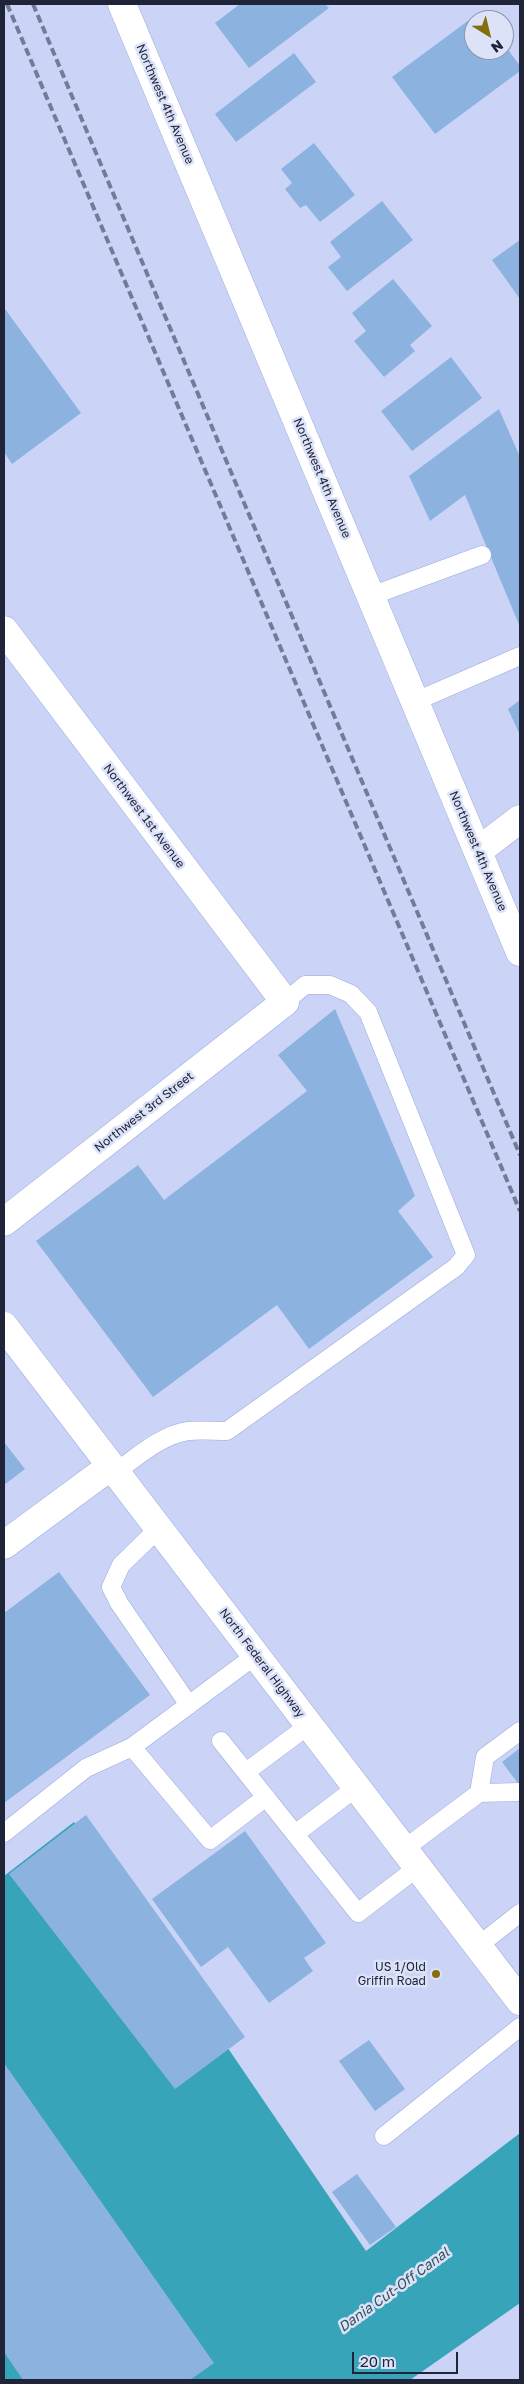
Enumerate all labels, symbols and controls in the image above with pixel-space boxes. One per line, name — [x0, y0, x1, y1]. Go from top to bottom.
north arrow — [464, 10, 514, 60]
text: N — [488, 37, 507, 57]
street label: Northwest 4th Avenue — [133, 42, 197, 166]
street label: Northwest 4th Avenue — [290, 416, 354, 540]
street label: Northwest 1st Avenue — [100, 761, 188, 871]
street label: Northwest 4th Avenue — [446, 789, 510, 913]
street label: Northwest 3rd Street — [92, 1069, 196, 1155]
street label: North Federal Highway — [216, 1606, 308, 1720]
place label: US 1/Old Griffin Road — [358, 1960, 426, 1988]
marker: US 1/Old Griffin Road — [430, 1968, 442, 1980]
water label: Dania Cut-Off Canal — [335, 2244, 453, 2336]
scale bar — [354, 2342, 460, 2374]
text: 20 m — [360, 2352, 395, 2370]

